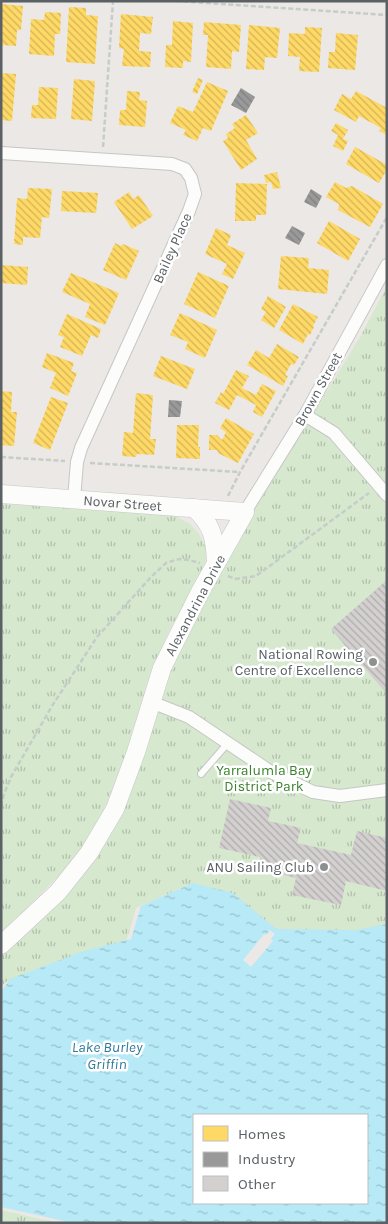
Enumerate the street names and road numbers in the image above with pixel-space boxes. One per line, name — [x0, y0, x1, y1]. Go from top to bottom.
street label: Bailey Place — [149, 210, 196, 286]
street label: Brown Street — [291, 349, 346, 429]
street label: Novar Street — [83, 492, 163, 515]
street label: Alexandrina Drive — [162, 552, 229, 659]

